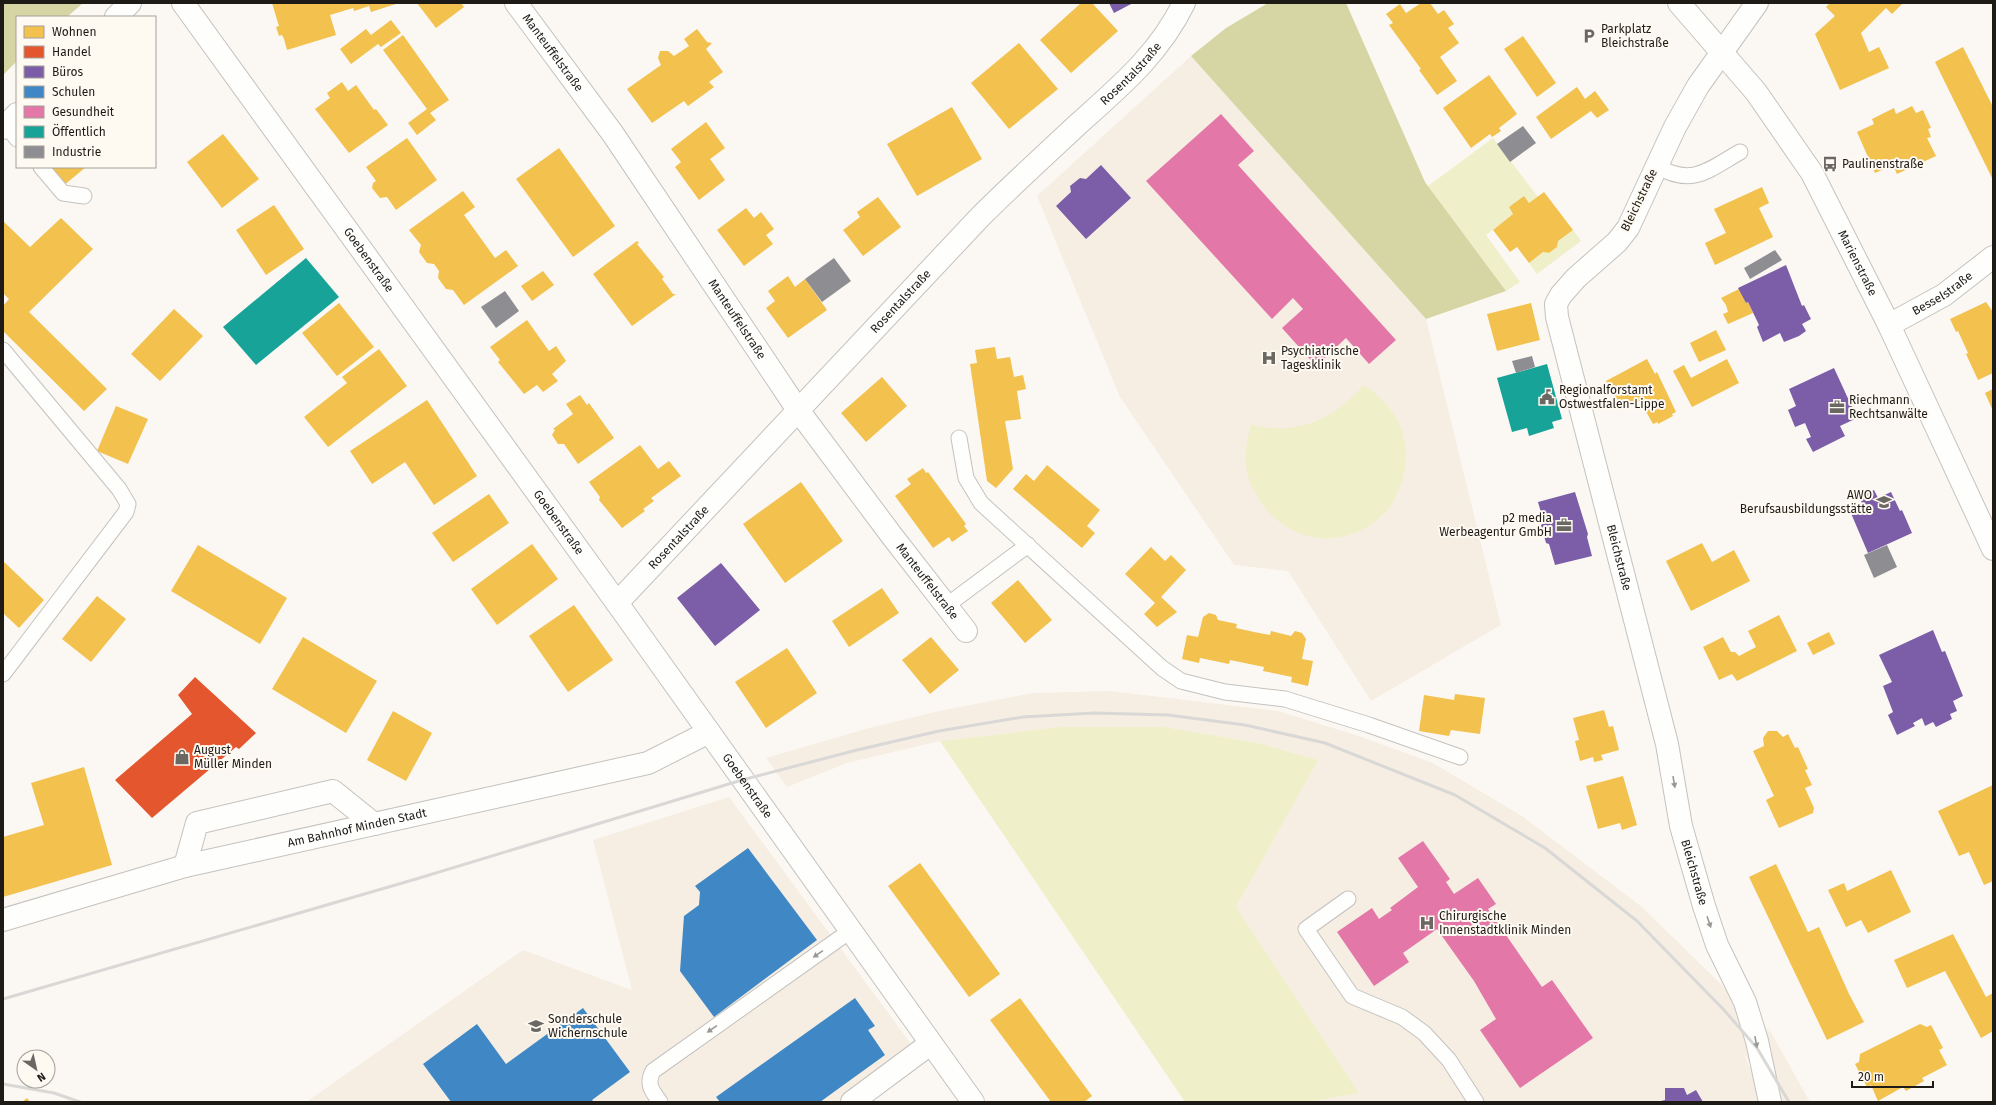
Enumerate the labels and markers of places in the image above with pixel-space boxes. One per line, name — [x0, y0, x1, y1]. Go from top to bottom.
place label: Parkplatz Bleichstraße — [1601, 22, 1669, 50]
parking icon: Parkplatz Bleichstraße — [1580, 27, 1598, 45]
bus stop icon: Paulinenstraße — [1821, 155, 1839, 173]
place label: Paulinenstraße — [1842, 157, 1924, 171]
place label: Psychiatrische Tagesklinik — [1281, 344, 1359, 372]
hospital icon: Psychiatrische Tagesklinik — [1260, 349, 1278, 367]
place label: Regionalforstamt Ostwestfalen-Lippe — [1559, 383, 1665, 411]
public building icon: Regionalforstamt Ostwestfalen-Lippe — [1538, 388, 1556, 406]
place label: Riechmann Rechtsanwälte — [1849, 393, 1928, 421]
office icon: Riechmann Rechtsanwälte — [1828, 398, 1846, 416]
place label: AWO Berufsausbildungsstätte — [1740, 488, 1872, 516]
school or university icon: AWO Berufsausbildungsstätte — [1875, 493, 1893, 511]
place label: p2 media Werbeagentur GmbH — [1439, 511, 1552, 539]
office icon: p2 media Werbeagentur GmbH — [1555, 516, 1573, 534]
place label: August Müller Minden — [194, 743, 272, 771]
shop icon: August Müller Minden — [173, 748, 191, 766]
place label: Chirurgische Innenstadtklinik Minden — [1439, 909, 1571, 937]
hospital icon: Chirurgische Innenstadtklinik Minden — [1418, 914, 1436, 932]
place label: Sonderschule Wichernschule — [548, 1012, 628, 1040]
school or university icon: Sonderschule Wichernschule — [527, 1017, 545, 1035]

